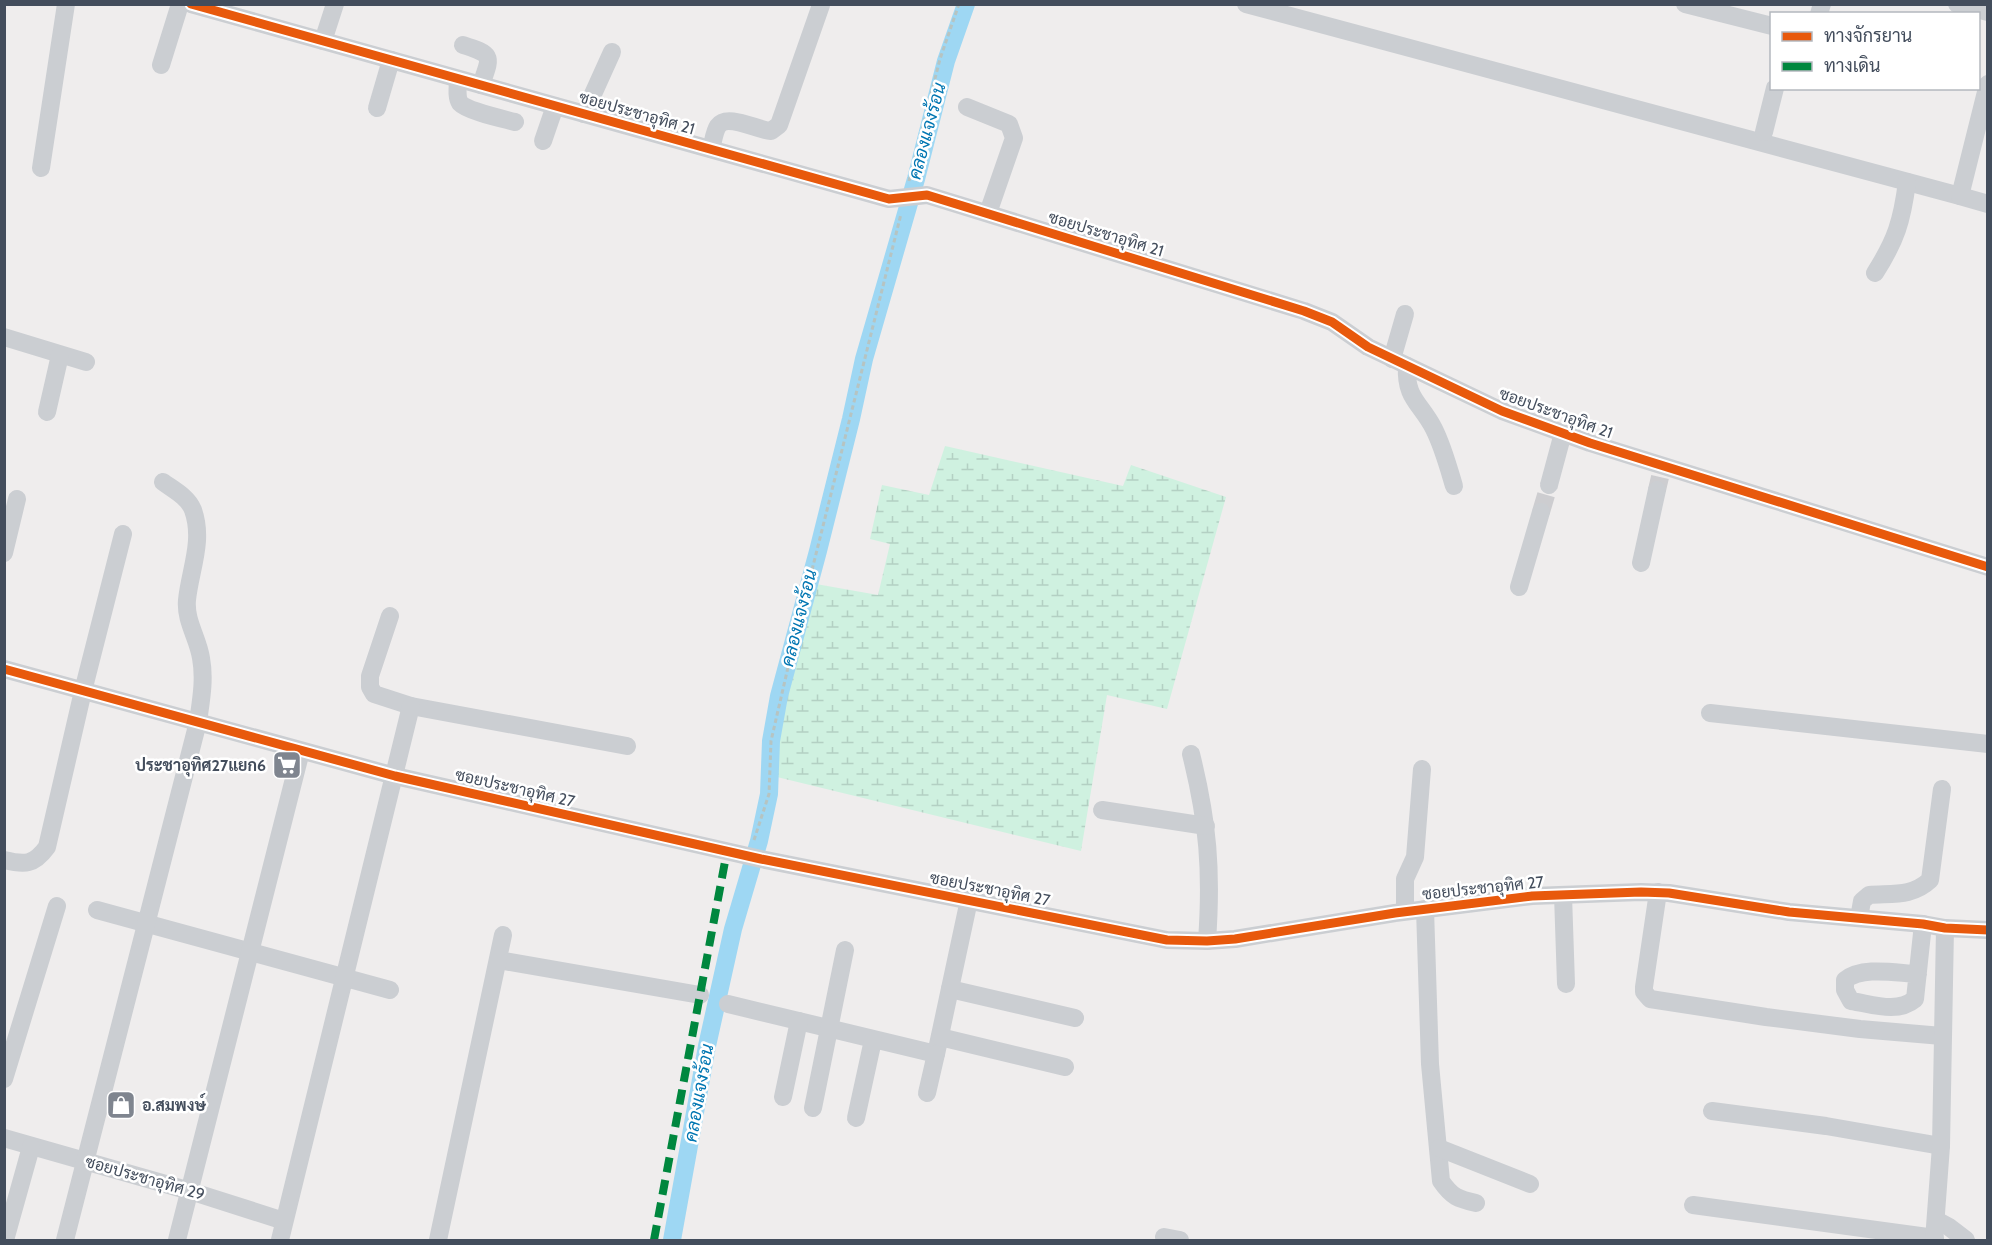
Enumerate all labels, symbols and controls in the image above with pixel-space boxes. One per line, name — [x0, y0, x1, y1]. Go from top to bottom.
legend — [1770, 12, 1980, 90]
text: ทางจักรยาน — [1824, 25, 1912, 47]
text: ทางเดิน — [1824, 55, 1880, 77]
water label: คลองแจงร้อน — [903, 79, 951, 182]
street label: ซอยประชาอุทิศ 21 — [576, 87, 697, 141]
street label: ซอยประชาอุทิศ 21 — [1046, 207, 1166, 262]
street label: ซอยประชาอุทิศ 21 — [1496, 384, 1615, 444]
water label: คลองแจงร้อน — [775, 566, 822, 669]
supermarket icon: ประชาอุทิศ27แยก6 — [271, 749, 303, 781]
place label: ประชาอุทิศ27แยก6 — [135, 755, 266, 777]
street label: ซอยประชาอุทิศ 27 — [453, 765, 577, 813]
street label: ซอยประชาอุทิศ 27 — [928, 868, 1052, 912]
street label: ซอยประชาอุทิศ 27 — [1421, 872, 1545, 906]
water label: คลองแจงร้อน — [679, 1041, 719, 1144]
shop icon: อ.สมพงษ์ — [105, 1089, 137, 1121]
place label: อ.สมพงษ์ — [142, 1093, 206, 1115]
street label: ซอยประชาอุทิศ 29 — [83, 1152, 207, 1206]

